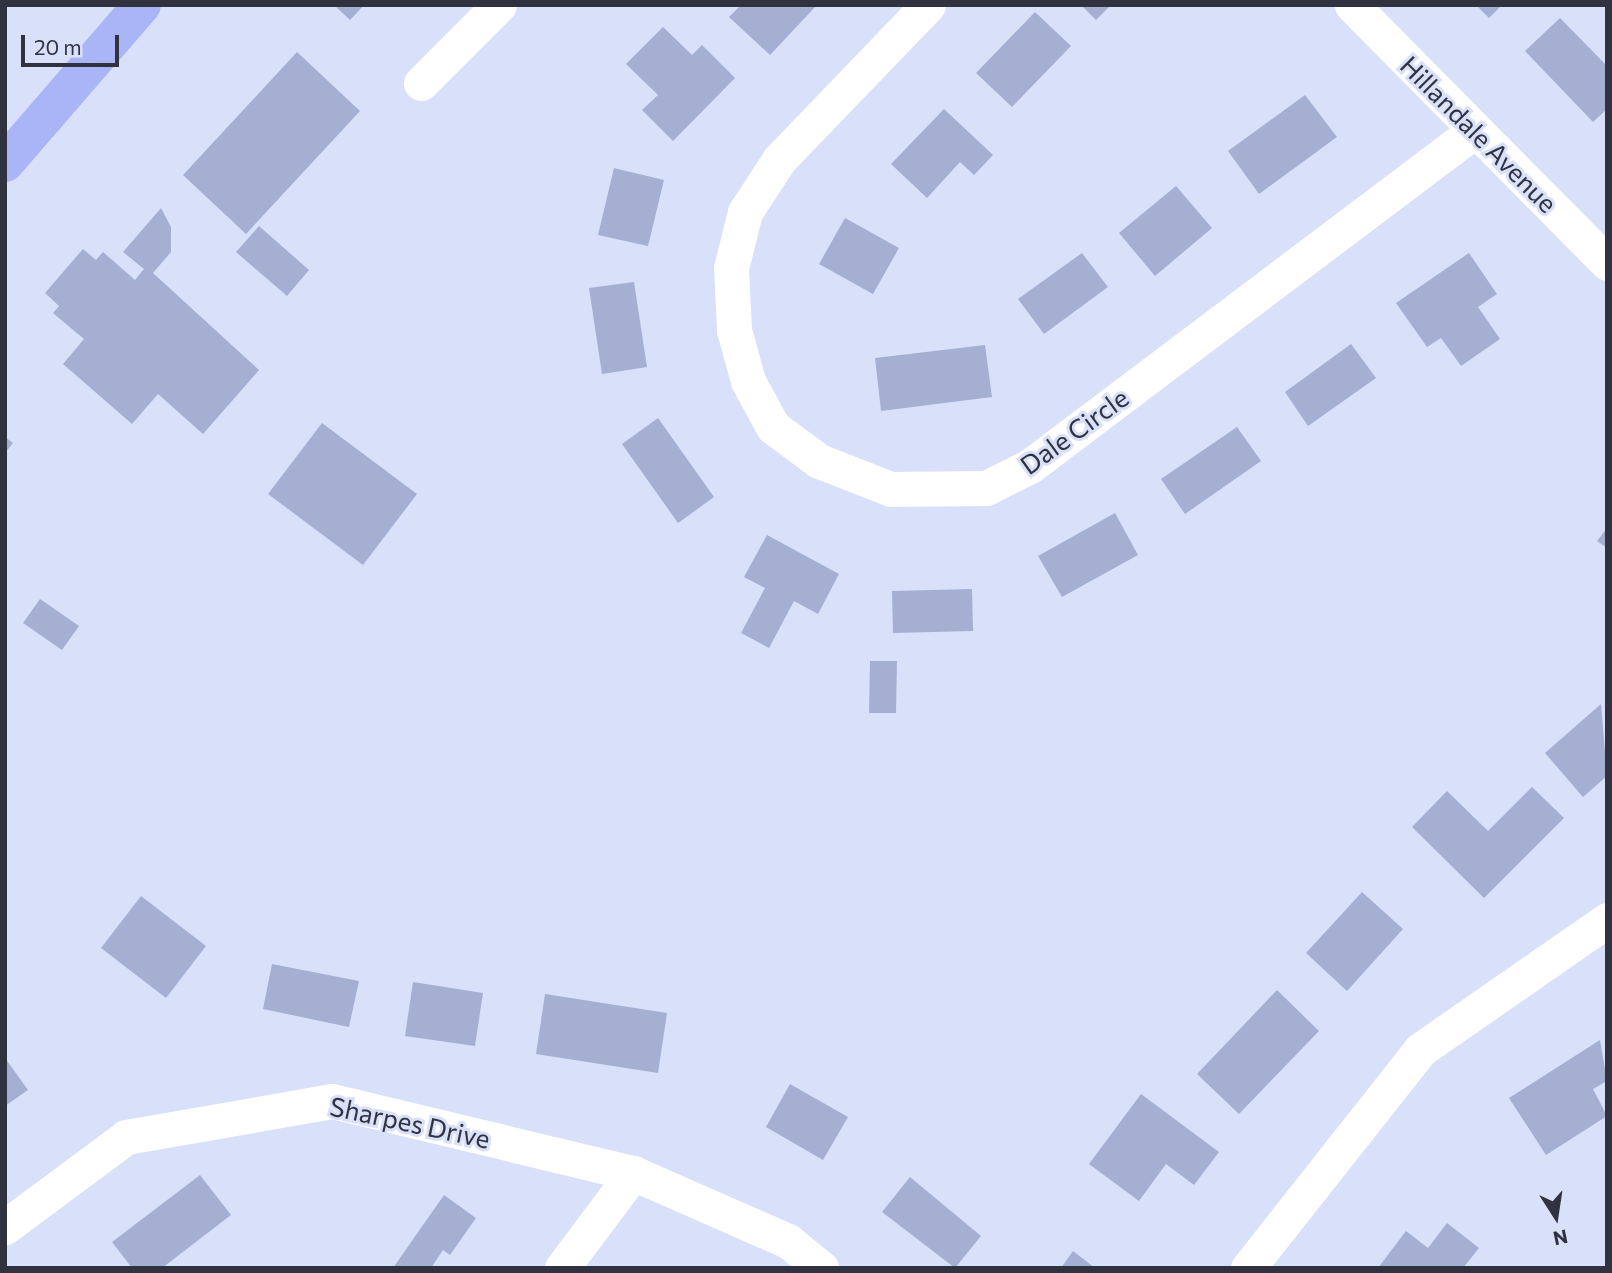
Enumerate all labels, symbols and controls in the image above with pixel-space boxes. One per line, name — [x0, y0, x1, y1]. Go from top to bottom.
scale bar — [24, 21, 122, 65]
text: 20 m — [34, 34, 82, 59]
street label: Hillandale Avenue — [1394, 49, 1564, 219]
street label: Dale Circle — [1014, 381, 1134, 481]
street label: Sharpes Drive — [327, 1090, 493, 1154]
north arrow — [1521, 1182, 1591, 1252]
text: N — [1551, 1225, 1570, 1251]

